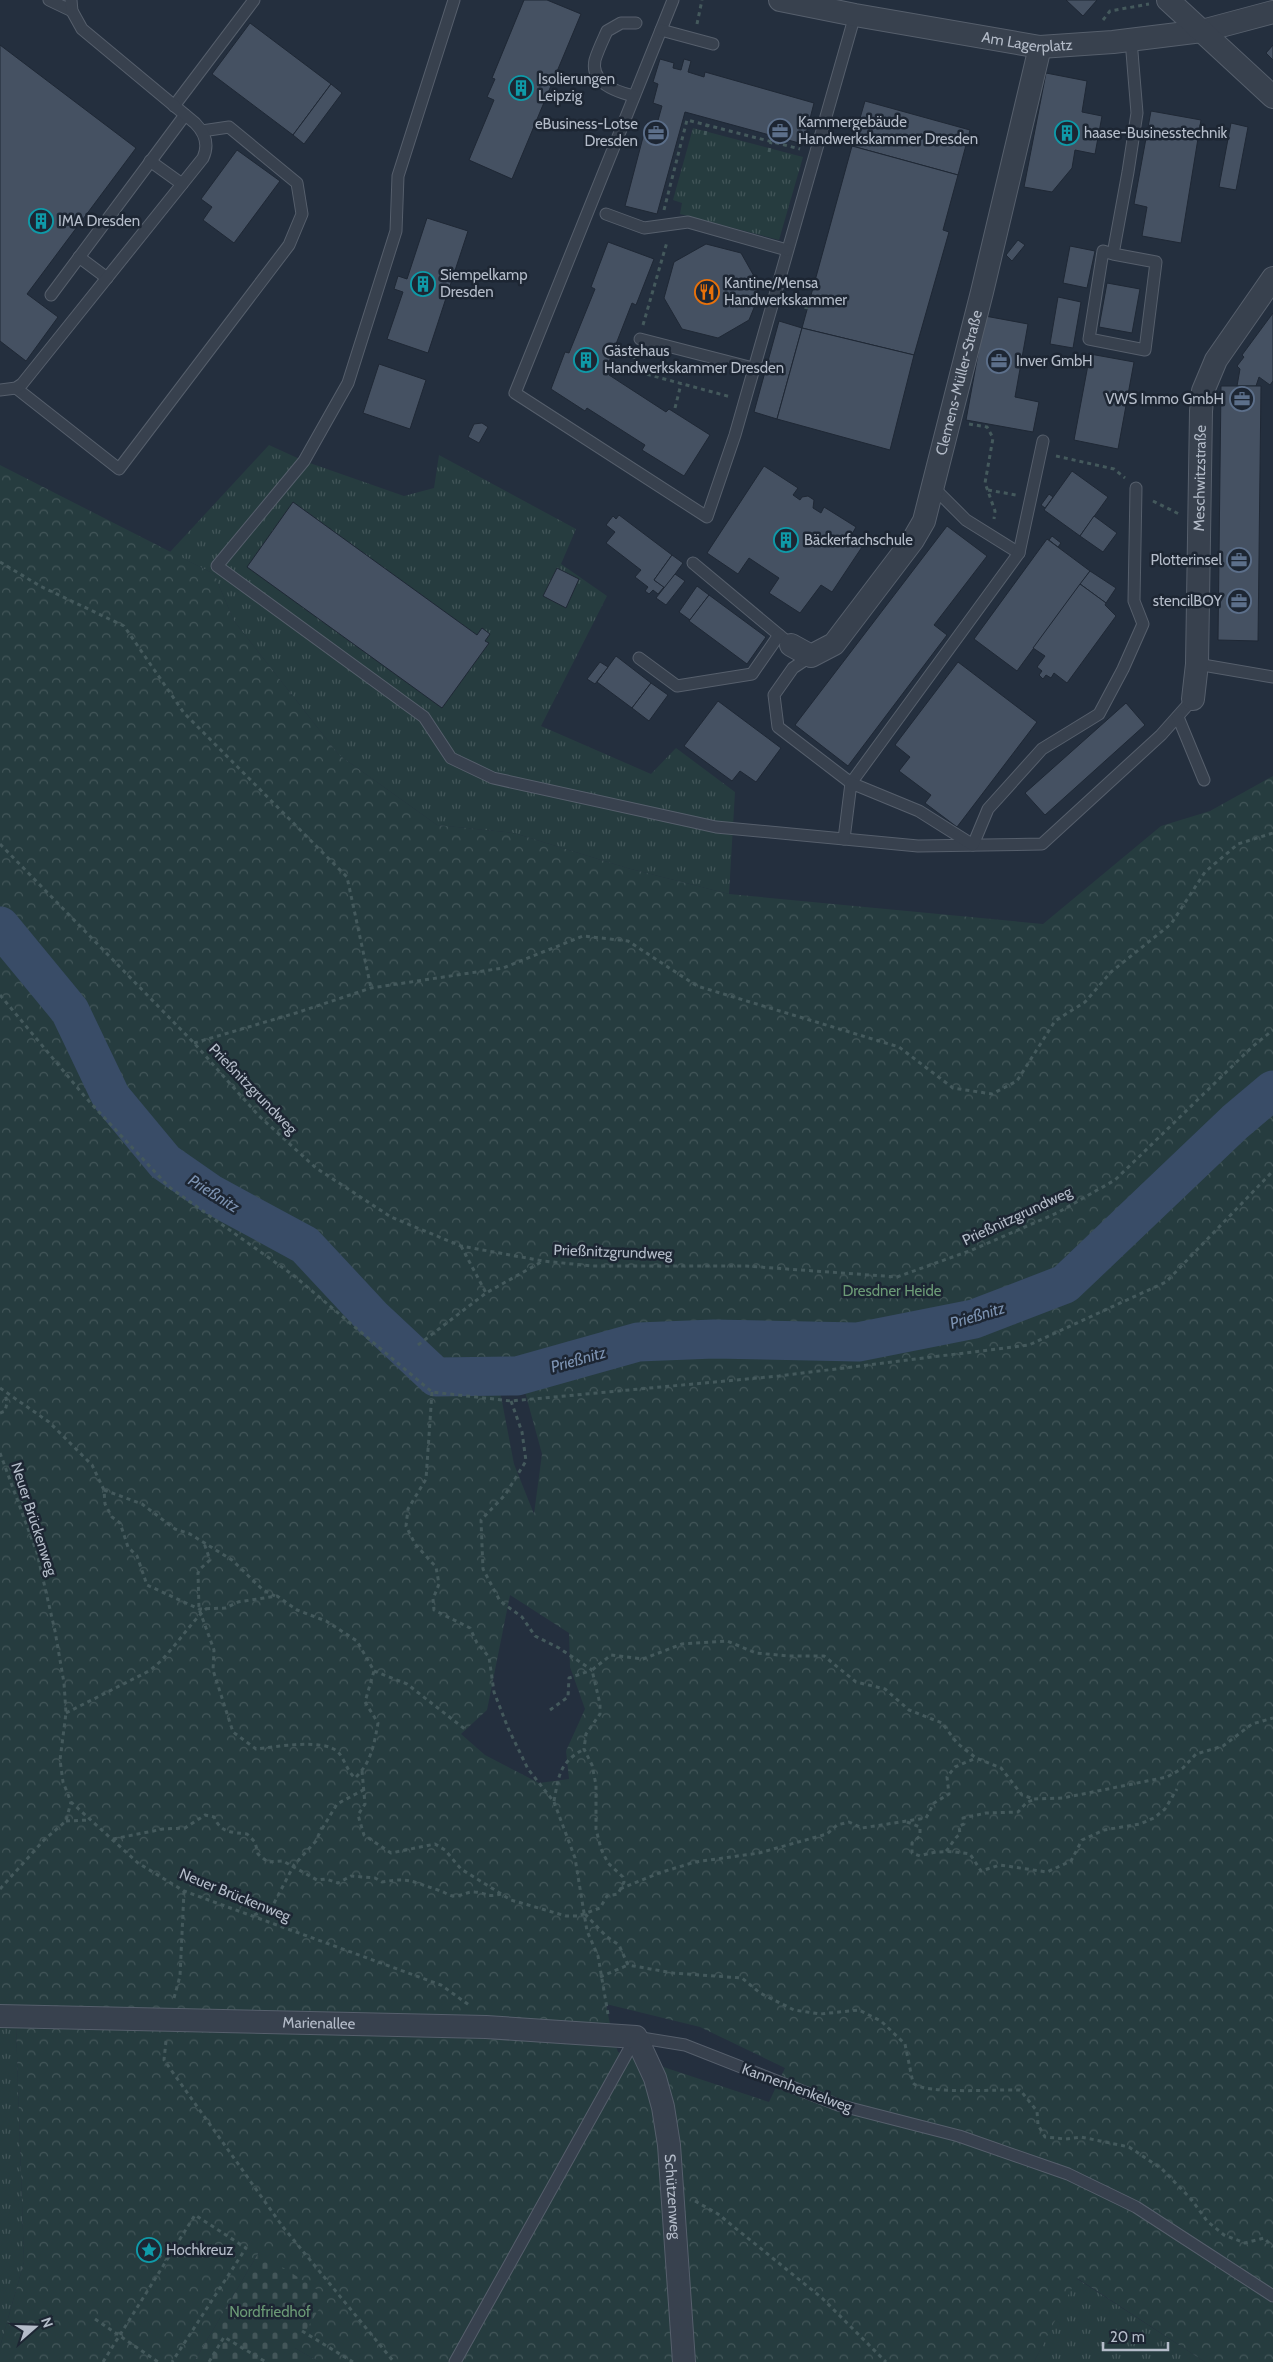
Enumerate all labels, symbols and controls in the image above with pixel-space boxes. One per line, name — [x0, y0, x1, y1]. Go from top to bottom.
street label: Am Lagerplatz — [980, 28, 1073, 56]
place label: Isolierungen Leipzig — [538, 70, 615, 105]
building icon: Isolierungen Leipzig — [508, 75, 534, 101]
place label: Kammergebäude Handwerkskammer Dresden — [798, 113, 978, 148]
place label: eBusiness-Lotse Dresden — [535, 115, 638, 150]
office icon: Kammergebäude Handwerkskammer Dresden — [767, 118, 793, 144]
office icon: eBusiness-Lotse Dresden — [643, 120, 669, 146]
building icon: haase-Businesstechnik — [1054, 120, 1080, 146]
place label: haase-Businesstechnik — [1084, 124, 1228, 142]
building icon: IMA Dresden — [28, 208, 54, 234]
place label: IMA Dresden — [58, 212, 140, 230]
place label: Siempelkamp Dresden — [440, 266, 528, 301]
building icon: Siempelkamp Dresden — [410, 271, 436, 297]
place label: Kantine/Mensa Handwerkskammer — [724, 274, 847, 309]
restaurant icon: Kantine/Mensa Handwerkskammer — [694, 279, 720, 305]
street label: Clemens-Müller-Straße — [932, 308, 986, 457]
place label: Gästehaus Handwerkskammer Dresden — [604, 342, 784, 377]
building icon: Gästehaus Handwerkskammer Dresden — [573, 347, 599, 373]
office icon: Inver GmbH — [986, 348, 1012, 374]
place label: Inver GmbH — [1016, 352, 1093, 370]
office icon: VWS Immo GmbH — [1229, 386, 1255, 412]
place label: VWS Immo GmbH — [1105, 390, 1224, 408]
street label: Meschwitzstraße — [1190, 425, 1210, 532]
building icon: Bäckerfachschule — [773, 527, 799, 553]
place label: Bäckerfachschule — [804, 531, 913, 549]
office icon: Plotterinsel — [1226, 547, 1252, 573]
place label: Plotterinsel — [1150, 551, 1222, 569]
office icon: stencilBOY — [1226, 588, 1252, 614]
place label: stencilBOY — [1153, 592, 1222, 610]
street label: Prießnitzgrundweg — [205, 1040, 301, 1138]
water label: Prießnitz — [185, 1170, 244, 1217]
street label: Prießnitzgrundweg — [959, 1182, 1075, 1249]
street label: Prießnitzgrundweg — [553, 1241, 673, 1263]
park label: Dresdner Heide — [843, 1282, 942, 1300]
water label: Prießnitz — [947, 1298, 1008, 1333]
water label: Prießnitz — [548, 1342, 609, 1376]
street label: Neuer Brückenweg — [7, 1460, 61, 1579]
street label: Neuer Brückenweg — [177, 1865, 294, 1926]
street label: Marienallee — [282, 2013, 356, 2033]
street label: Kannenhenkelweg — [739, 2060, 855, 2117]
street label: Schützenweg — [661, 2153, 685, 2240]
place icon: Hochkreuz — [136, 2237, 162, 2263]
place label: Hochkreuz — [166, 2241, 233, 2259]
north arrow — [10, 2302, 60, 2352]
park label: Nordfriedhof — [229, 2303, 311, 2321]
text: N — [37, 2315, 57, 2330]
scale bar — [1103, 2320, 1168, 2352]
text: 20 m — [1110, 2328, 1145, 2346]

